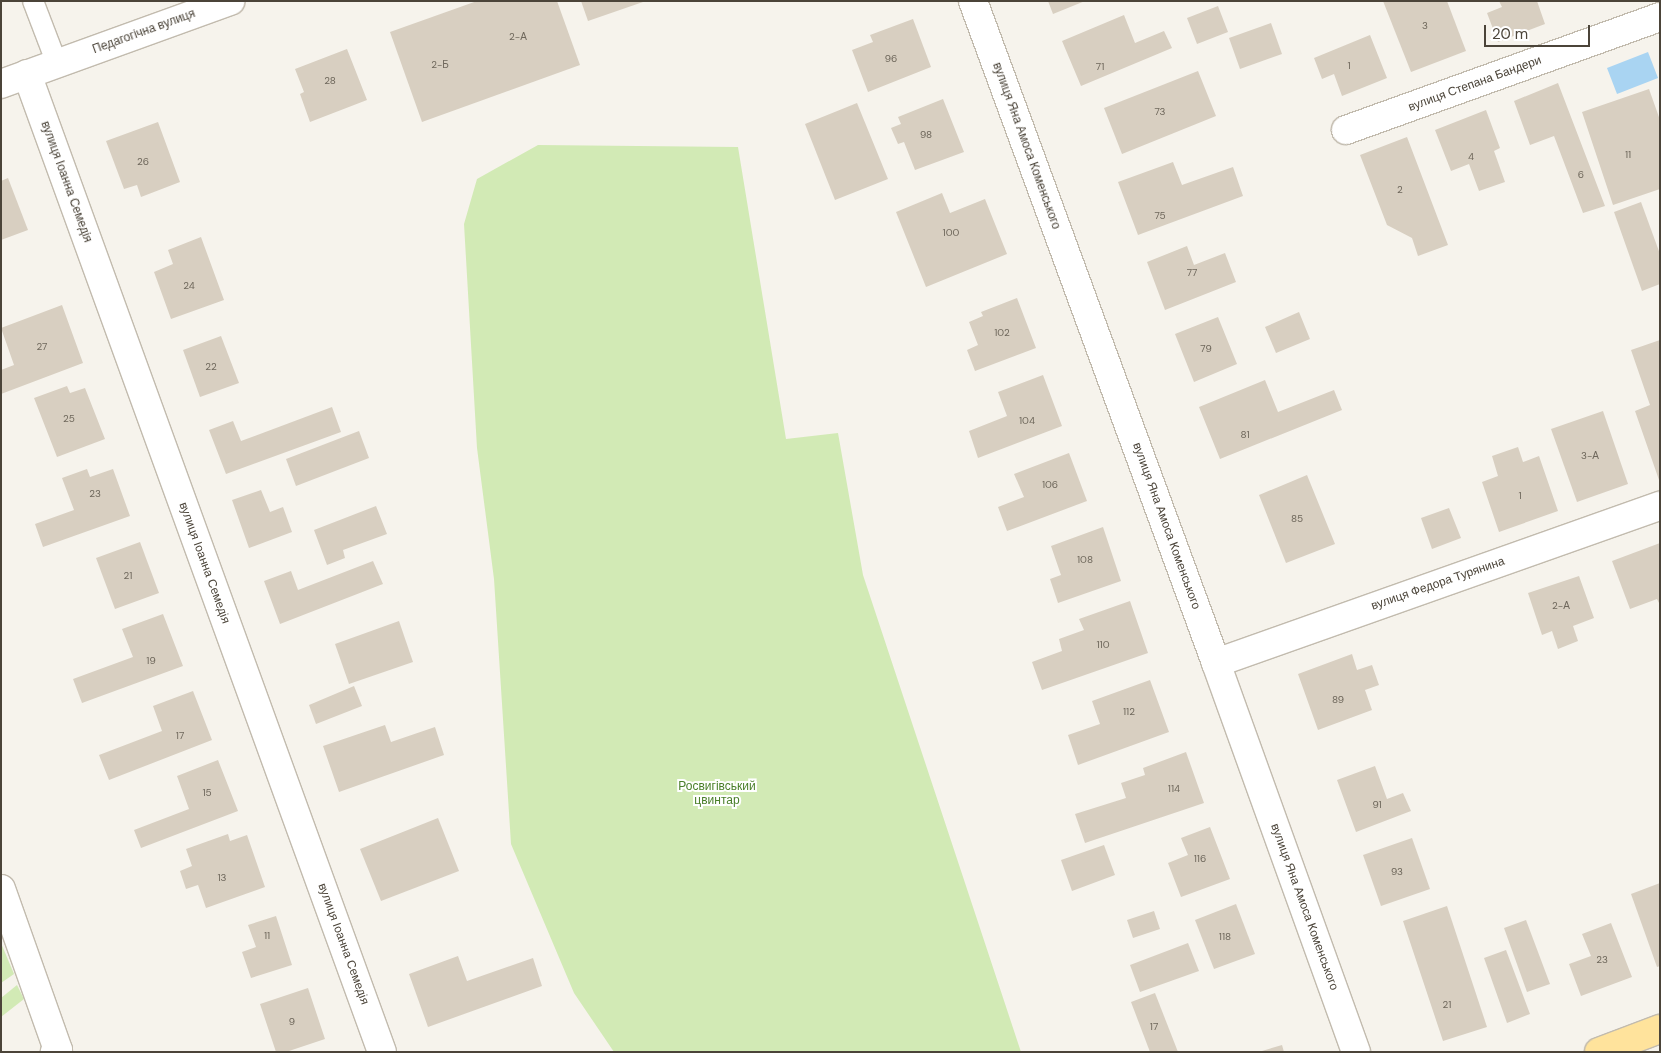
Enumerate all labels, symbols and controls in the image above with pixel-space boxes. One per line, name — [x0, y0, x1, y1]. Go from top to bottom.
street label: Педагогічна вулиця — [91, 7, 197, 57]
scale bar — [1486, 15, 1592, 47]
house number: 3 — [1422, 20, 1428, 32]
text: 20 m — [1492, 24, 1528, 44]
house number: 2-А — [509, 31, 527, 43]
house number: 96 — [885, 53, 897, 65]
street label: вулиця Степана Бандери — [1406, 53, 1544, 115]
house number: 2-Б — [431, 59, 449, 71]
house number: 1 — [1347, 60, 1351, 72]
street label: вулиця Яна Амоса Коменського — [989, 61, 1063, 231]
house number: 71 — [1096, 61, 1104, 73]
house number: 28 — [324, 75, 336, 87]
house number: 73 — [1155, 106, 1165, 118]
street label: вулиця Іоанна Семедія — [37, 119, 95, 245]
house number: 98 — [920, 129, 932, 141]
house number: 11 — [1625, 149, 1631, 161]
house number: 4 — [1468, 151, 1474, 163]
house number: 26 — [137, 156, 149, 168]
house number: 6 — [1578, 169, 1584, 181]
house number: 2 — [1397, 184, 1403, 196]
house number: 75 — [1154, 210, 1166, 222]
house number: 100 — [943, 227, 959, 239]
house number: 77 — [1187, 267, 1197, 279]
house number: 24 — [183, 280, 195, 292]
house number: 102 — [994, 327, 1010, 339]
house number: 27 — [37, 341, 47, 353]
house number: 79 — [1200, 343, 1212, 355]
house number: 22 — [205, 361, 217, 373]
house number: 25 — [63, 413, 75, 425]
house number: 104 — [1019, 415, 1035, 427]
house number: 81 — [1241, 429, 1249, 441]
street label: вулиця Яна Амоса Коменського — [1129, 441, 1203, 611]
house number: 3-А — [1581, 450, 1599, 462]
house number: 106 — [1042, 479, 1058, 491]
house number: 23 — [89, 488, 101, 500]
house number: 1 — [1518, 490, 1522, 502]
street label: вулиця Іоанна Семедія — [175, 500, 233, 626]
house number: 85 — [1291, 513, 1303, 525]
house number: 108 — [1077, 554, 1093, 566]
street label: вулиця Федора Турянина — [1369, 554, 1507, 614]
house number: 21 — [124, 570, 132, 582]
house number: 2-А — [1552, 600, 1570, 612]
house number: 110 — [1096, 639, 1110, 651]
house number: 19 — [146, 655, 156, 667]
house number: 89 — [1332, 694, 1344, 706]
house number: 112 — [1123, 706, 1135, 718]
house number: 17 — [176, 730, 184, 742]
park label: Росвигівський цвинтар — [678, 780, 756, 808]
house number: 114 — [1168, 783, 1180, 795]
house number: 15 — [202, 787, 212, 799]
house number: 91 — [1372, 799, 1382, 811]
street label: вулиця Яна Амоса Коменського — [1267, 822, 1341, 992]
house number: 116 — [1194, 853, 1206, 865]
house number: 93 — [1391, 866, 1403, 878]
house number: 13 — [217, 872, 227, 884]
street label: вулиця Іоанна Семедія — [314, 881, 372, 1007]
house number: 11 — [264, 930, 270, 942]
house number: 118 — [1219, 931, 1231, 943]
house number: 23 — [1596, 954, 1608, 966]
house number: 21 — [1443, 999, 1451, 1011]
house number: 9 — [289, 1016, 295, 1028]
house number: 17 — [1150, 1021, 1158, 1033]

